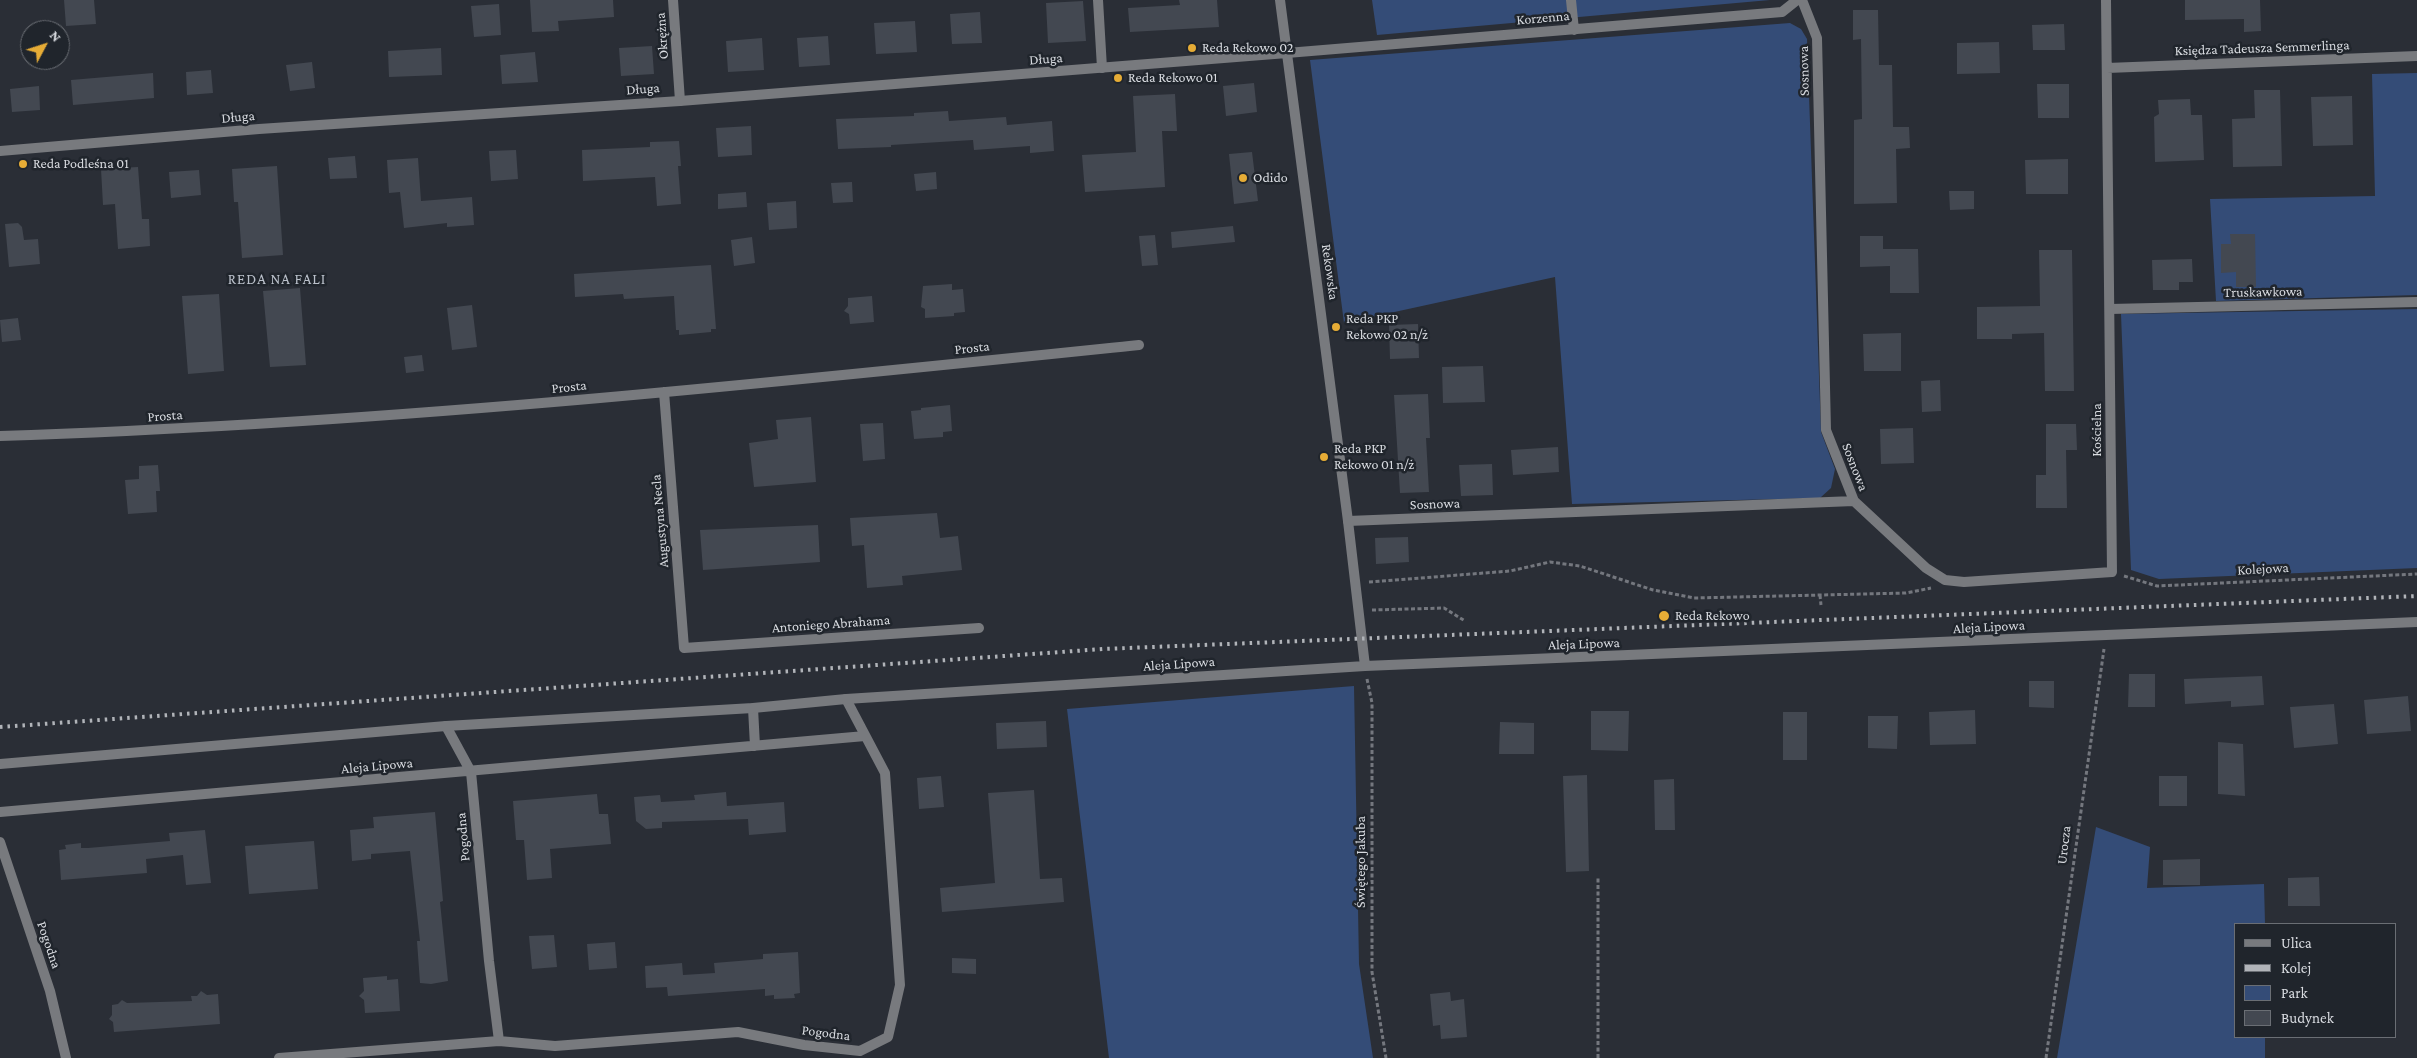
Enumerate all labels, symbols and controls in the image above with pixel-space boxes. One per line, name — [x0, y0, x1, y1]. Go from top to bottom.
street label: Korzenna — [1516, 7, 1570, 29]
street label: Okrężna — [652, 12, 672, 60]
north arrow — [20, 20, 70, 70]
text: N — [47, 27, 65, 45]
street label: Księdza Tadeusza Semmerlinga — [2174, 37, 2350, 59]
place label: Reda Rekowo 02 — [1202, 40, 1294, 56]
marker: Reda Rekowo 02 — [1186, 42, 1198, 54]
street label: Sosnowa — [1795, 46, 1813, 96]
street label: Długa — [1029, 49, 1063, 69]
place label: Reda Rekowo 01 — [1128, 70, 1218, 86]
marker: Reda Rekowo 01 — [1112, 72, 1124, 84]
street label: Długa — [626, 79, 660, 99]
street label: Długa — [221, 107, 255, 127]
place label: Reda Podleśna 01 — [33, 156, 129, 172]
marker: Reda Podleśna 01 — [17, 158, 29, 170]
place label: Odido — [1253, 170, 1288, 186]
marker: Odido — [1237, 172, 1249, 184]
street label: Rekowska — [1318, 243, 1342, 301]
district label: REDA NA FALI — [226, 270, 328, 288]
street label: Truskawkowa — [2223, 283, 2303, 301]
place label: Reda PKP Rekowo 02 n/ż — [1346, 311, 1428, 344]
marker: Reda PKP Rekowo 02 n/ż — [1330, 321, 1342, 333]
street label: Prosta — [954, 338, 990, 358]
street label: Prosta — [551, 377, 587, 397]
street label: Kościelna — [2089, 403, 2105, 457]
street label: Prosta — [147, 406, 183, 426]
place label: Reda PKP Rekowo 01 n/ż — [1334, 441, 1414, 474]
street label: Sosnowa — [1838, 441, 1872, 493]
marker: Reda PKP Rekowo 01 n/ż — [1318, 451, 1330, 463]
street label: Augustyna Necla — [648, 474, 672, 568]
street label: Sosnowa — [1410, 495, 1460, 513]
street label: Kolejowa — [2237, 559, 2289, 579]
place label: Reda Rekowo — [1675, 608, 1750, 624]
marker: Reda Rekowo — [1657, 609, 1671, 623]
street label: Antoniego Abrahama — [771, 611, 891, 637]
street label: Aleja Lipowa — [1953, 617, 2025, 637]
street label: Aleja Lipowa — [1548, 634, 1620, 654]
street label: Aleja Lipowa — [1143, 653, 1215, 675]
street label: Aleja Lipowa — [340, 754, 414, 778]
street label: Pogodna — [453, 812, 473, 862]
street label: Świętego Jakuba — [1353, 816, 1369, 908]
street label: Urocza — [2053, 825, 2075, 865]
street label: Pogodna — [33, 919, 65, 971]
legend — [2234, 923, 2397, 1038]
text: Ulica — [2281, 935, 2312, 951]
text: Kolej — [2281, 960, 2311, 976]
text: Park — [2281, 985, 2308, 1001]
text: Budynek — [2281, 1010, 2334, 1026]
street label: Pogodna — [801, 1022, 851, 1044]

